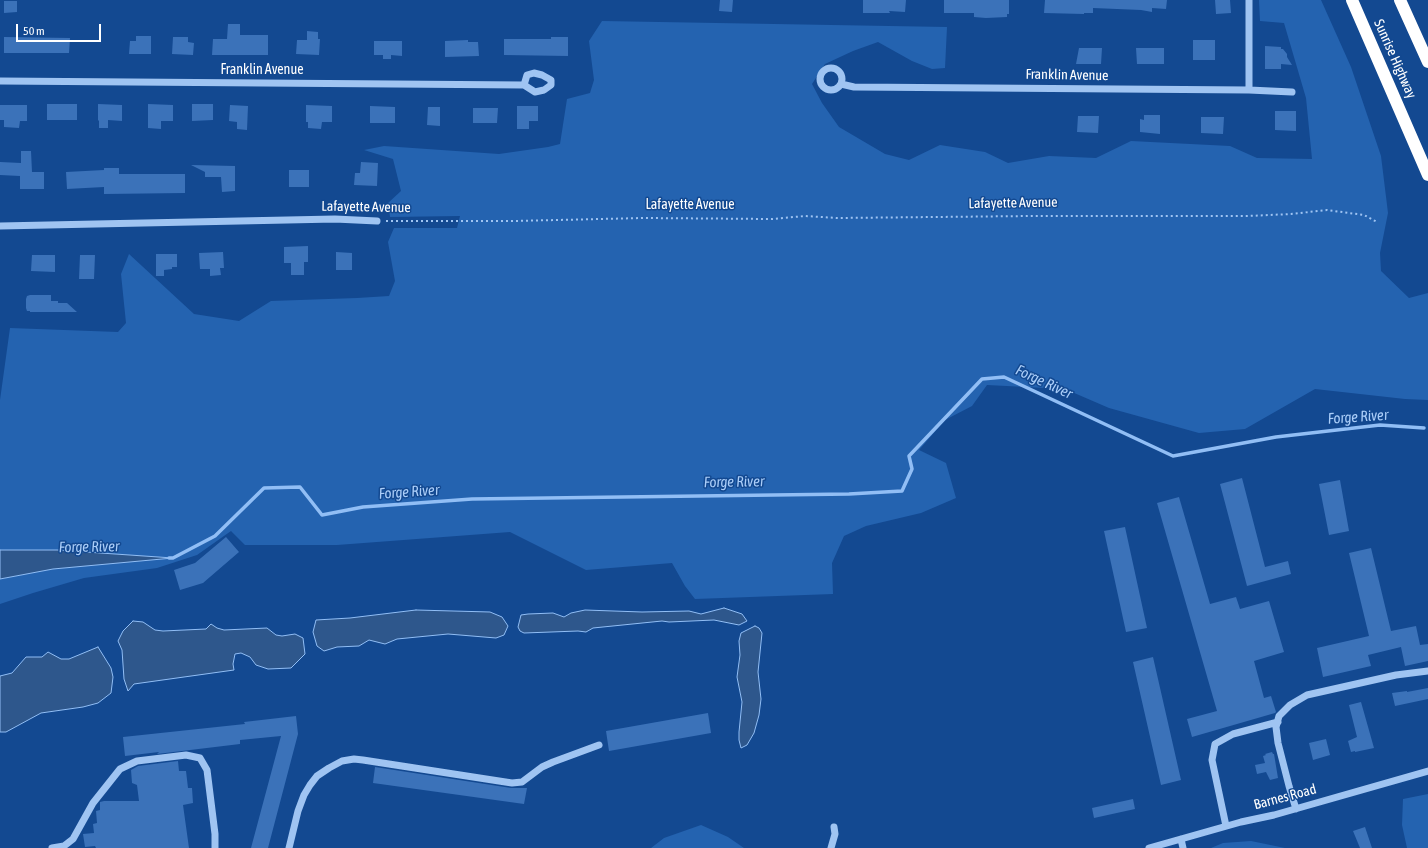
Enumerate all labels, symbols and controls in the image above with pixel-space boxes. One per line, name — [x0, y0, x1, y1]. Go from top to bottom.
scale bar — [18, 16, 103, 42]
street label: Sunrise Highway — [1370, 17, 1420, 101]
text: 50 m — [23, 24, 45, 38]
street label: Franklin Avenue — [220, 62, 304, 78]
street label: Franklin Avenue — [1025, 66, 1109, 84]
street label: Lafayette Avenue — [968, 194, 1058, 212]
street label: Lafayette Avenue — [645, 197, 735, 213]
street label: Lafayette Avenue — [321, 198, 411, 216]
water label: Forge River — [1013, 361, 1075, 403]
water label: Forge River — [1327, 406, 1389, 428]
water label: Forge River — [704, 472, 764, 492]
water label: Forge River — [378, 481, 440, 503]
water label: Forge River — [59, 537, 119, 557]
street label: Barnes Road — [1252, 781, 1318, 813]

